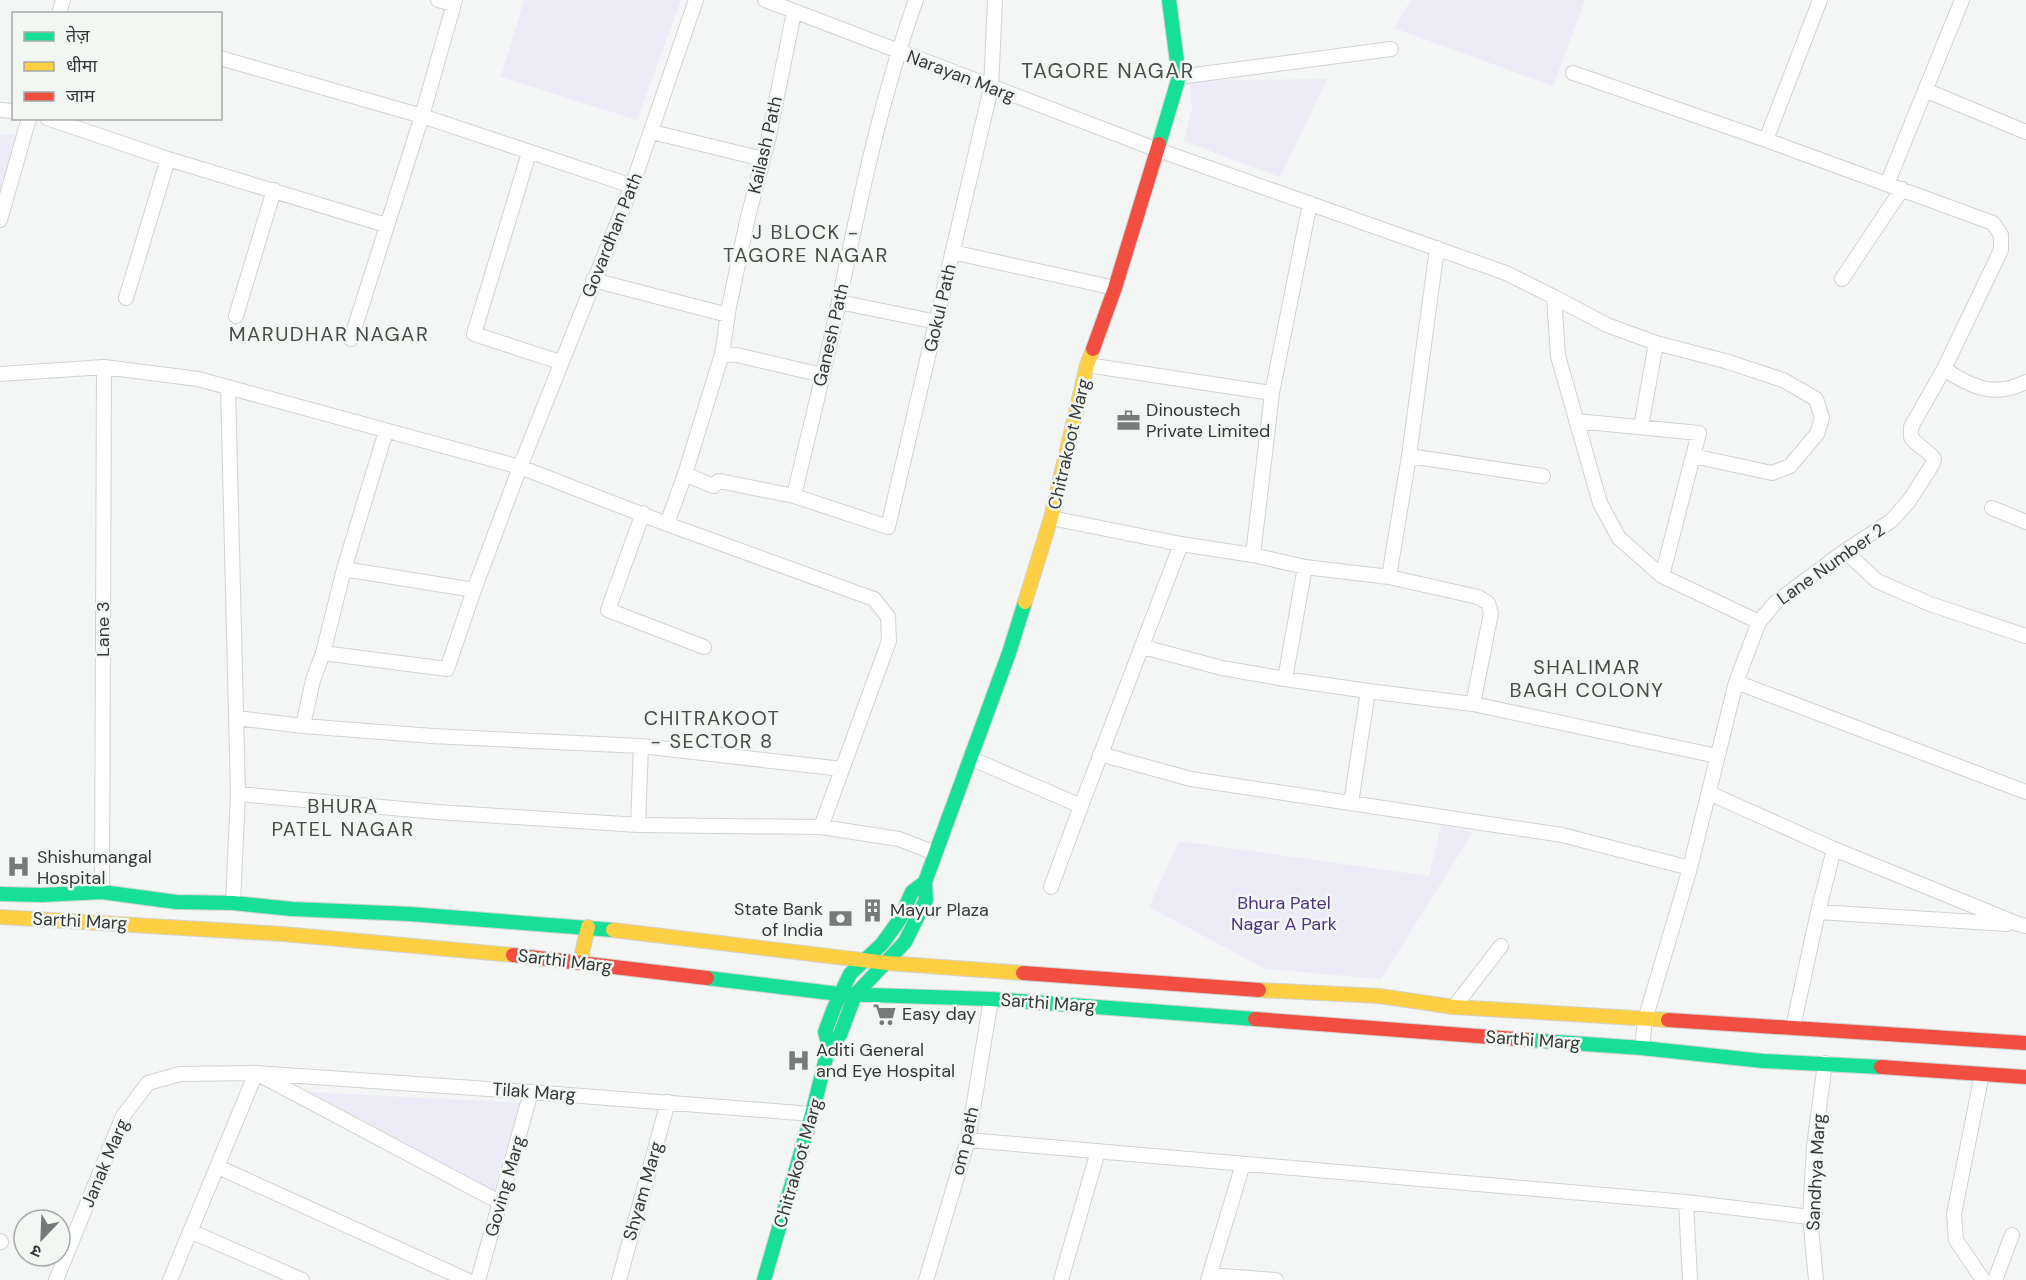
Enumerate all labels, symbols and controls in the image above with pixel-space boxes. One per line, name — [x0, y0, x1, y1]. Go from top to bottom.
legend — [12, 12, 222, 120]
text: तेज़ — [66, 24, 90, 48]
street label: Narayan Marg — [903, 44, 1019, 108]
text: धीमा — [66, 54, 97, 78]
district label: TAGORE NAGAR — [1021, 57, 1195, 85]
text: जाम — [66, 84, 96, 108]
street label: Kailash Path — [742, 94, 788, 196]
street label: Govardhan Path — [576, 169, 648, 301]
district label: J BLOCK - TAGORE NAGAR — [723, 219, 889, 268]
street label: Gokul Path — [918, 262, 962, 354]
street label: Ganesh Path — [807, 281, 855, 389]
district label: MARUDHAR NAGAR — [229, 321, 429, 347]
street label: Chitrakoot Marg — [1042, 376, 1096, 512]
place label: Dinoustech Private Limited — [1146, 398, 1270, 443]
office icon: Dinoustech Private Limited — [1115, 407, 1141, 433]
street label: Lane Number 2 — [1772, 518, 1890, 610]
street label: Lane 3 — [91, 601, 115, 657]
district label: SHALIMAR BAGH COLONY — [1510, 654, 1664, 703]
district label: CHITRAKOOT - SECTOR 8 — [644, 705, 780, 754]
district label: BHURA PATEL NAGAR — [271, 793, 415, 842]
place label: Shishumangal Hospital — [37, 845, 152, 890]
hospital icon: Shishumangal Hospital — [6, 854, 32, 880]
park label: Bhura Patel Nagar A Park — [1231, 891, 1337, 936]
place label: State Bank of India — [734, 897, 823, 942]
building icon: Mayur Plaza — [859, 897, 885, 923]
place label: Mayur Plaza — [890, 898, 989, 922]
bank icon: State Bank of India — [828, 906, 854, 932]
street label: Sarthi Marg — [32, 907, 128, 935]
street label: Sarthi Marg — [516, 943, 614, 979]
street label: Sarthi Marg — [1000, 988, 1096, 1018]
supermarket icon: Easy day — [871, 1001, 897, 1027]
place label: Easy day — [902, 1002, 976, 1026]
street label: Sarthi Marg — [1485, 1025, 1581, 1055]
place label: Aditi General and Eye Hospital — [816, 1038, 955, 1083]
hospital icon: Aditi General and Eye Hospital — [785, 1047, 811, 1073]
street label: Tilak Marg — [492, 1077, 576, 1107]
street label: Chitrakoot Marg — [768, 1095, 828, 1231]
street label: om path — [945, 1104, 985, 1178]
street label: Sandhya Marg — [1801, 1113, 1831, 1231]
street label: Janak Marg — [76, 1115, 134, 1211]
street label: Goving Marg — [479, 1133, 531, 1239]
street label: Shyam Marg — [617, 1139, 669, 1243]
north arrow — [12, 1208, 72, 1268]
text: उ — [27, 1240, 45, 1263]

